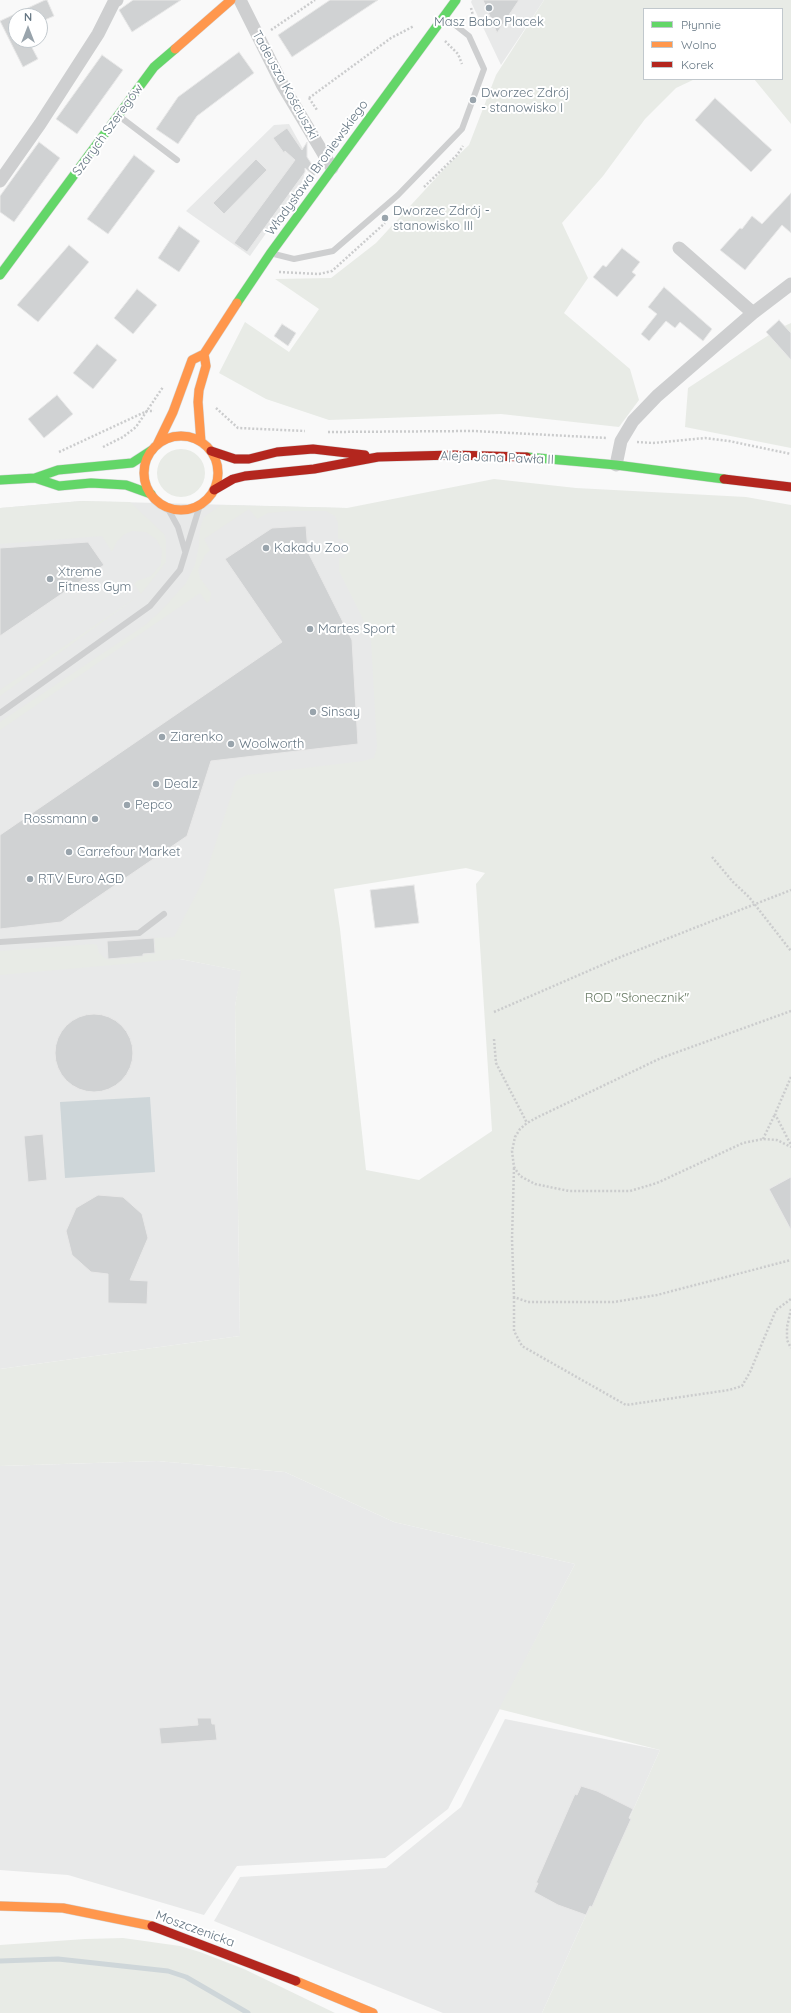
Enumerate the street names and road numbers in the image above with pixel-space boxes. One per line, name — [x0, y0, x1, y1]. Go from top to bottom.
street label: Tadeusza Kościuszki — [249, 28, 321, 142]
street label: Szarych Szeregów — [69, 81, 147, 179]
street label: Władysława Broniewskiego — [263, 97, 371, 239]
street label: Aleja Jana Pawła II — [440, 448, 554, 468]
street label: Moszczenicka — [153, 1908, 237, 1950]

